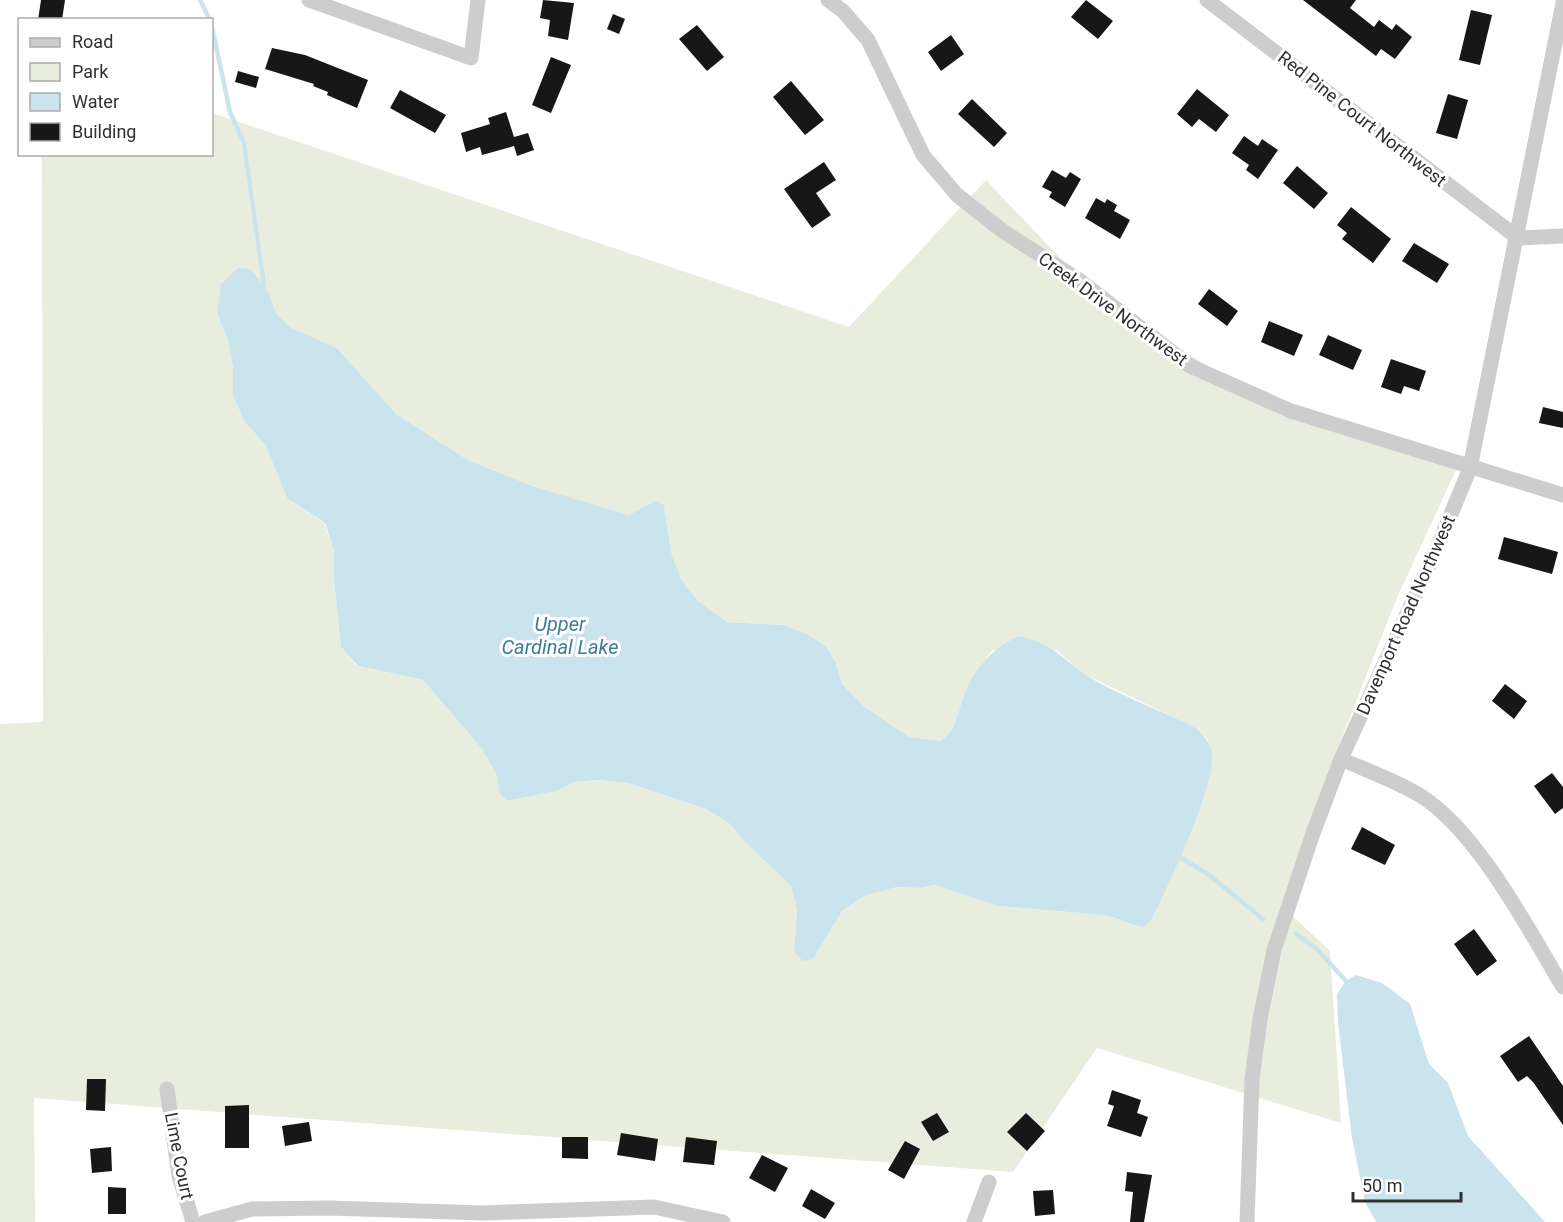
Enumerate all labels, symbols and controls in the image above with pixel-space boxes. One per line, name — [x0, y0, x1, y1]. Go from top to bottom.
legend — [18, 18, 213, 156]
text: Road — [72, 31, 113, 52]
street label: Red Pine Court Northwest — [1274, 46, 1451, 191]
text: Park — [72, 61, 109, 82]
text: Water — [72, 91, 119, 112]
text: Building — [72, 121, 136, 142]
street label: Creek Drive Northwest — [1035, 248, 1192, 370]
street label: Davenport Road Northwest — [1352, 512, 1459, 718]
water label: Upper Cardinal Lake — [501, 612, 619, 659]
street label: Lime Court — [161, 1111, 198, 1201]
scale bar — [1353, 1165, 1461, 1203]
text: 50 m — [1362, 1175, 1402, 1196]

